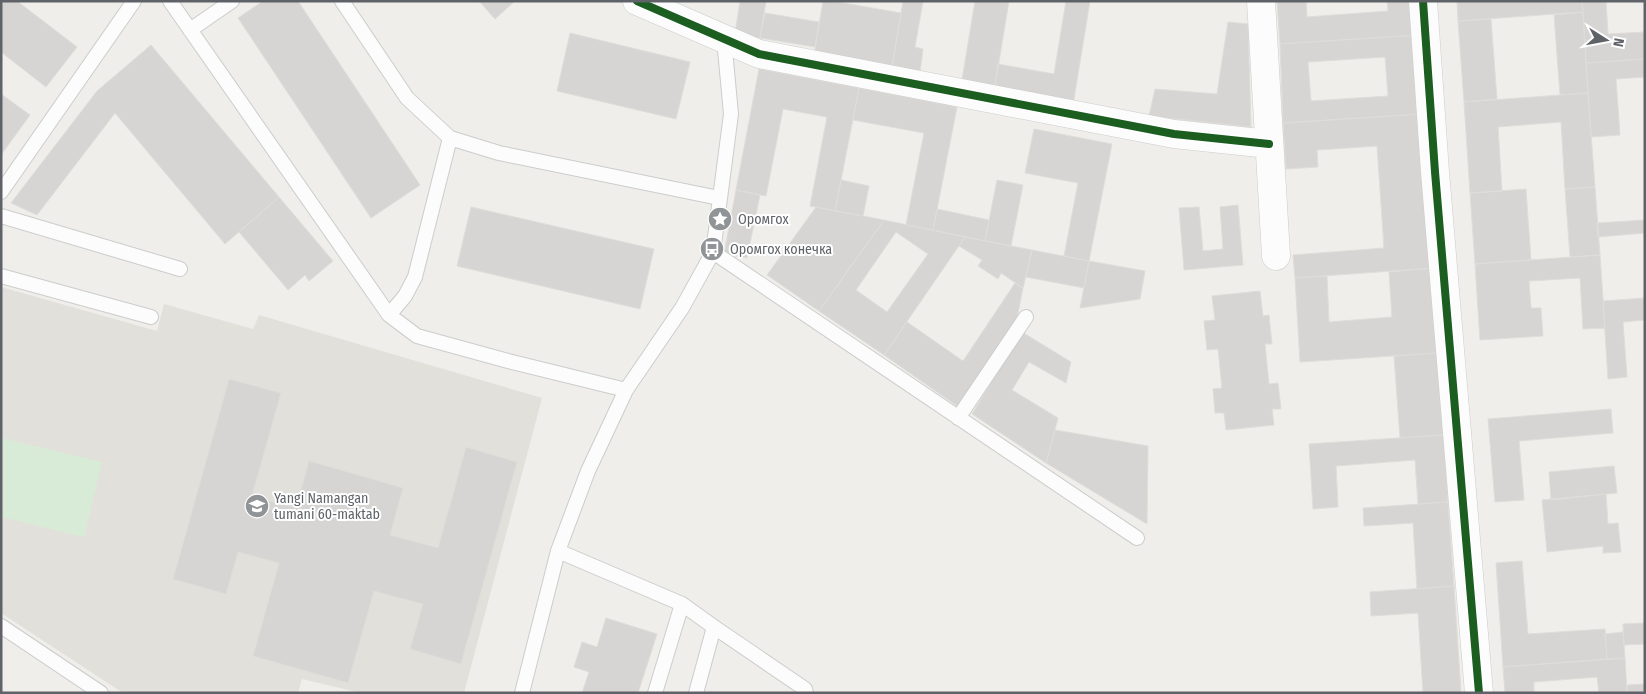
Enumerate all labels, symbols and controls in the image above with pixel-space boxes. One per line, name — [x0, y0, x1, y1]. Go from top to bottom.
north arrow — [1581, 15, 1631, 65]
text: N — [1609, 37, 1627, 48]
place icon: Оромгох — [707, 206, 733, 232]
place label: Оромгох — [738, 211, 789, 228]
bus stop icon: Оромгох конечка — [699, 236, 725, 262]
place label: Оромгох конечка — [730, 241, 832, 258]
place label: Yangi Namangan tumani 60-maktab — [274, 490, 380, 523]
school or university icon: Yangi Namangan tumani 60-maktab — [244, 493, 270, 519]

